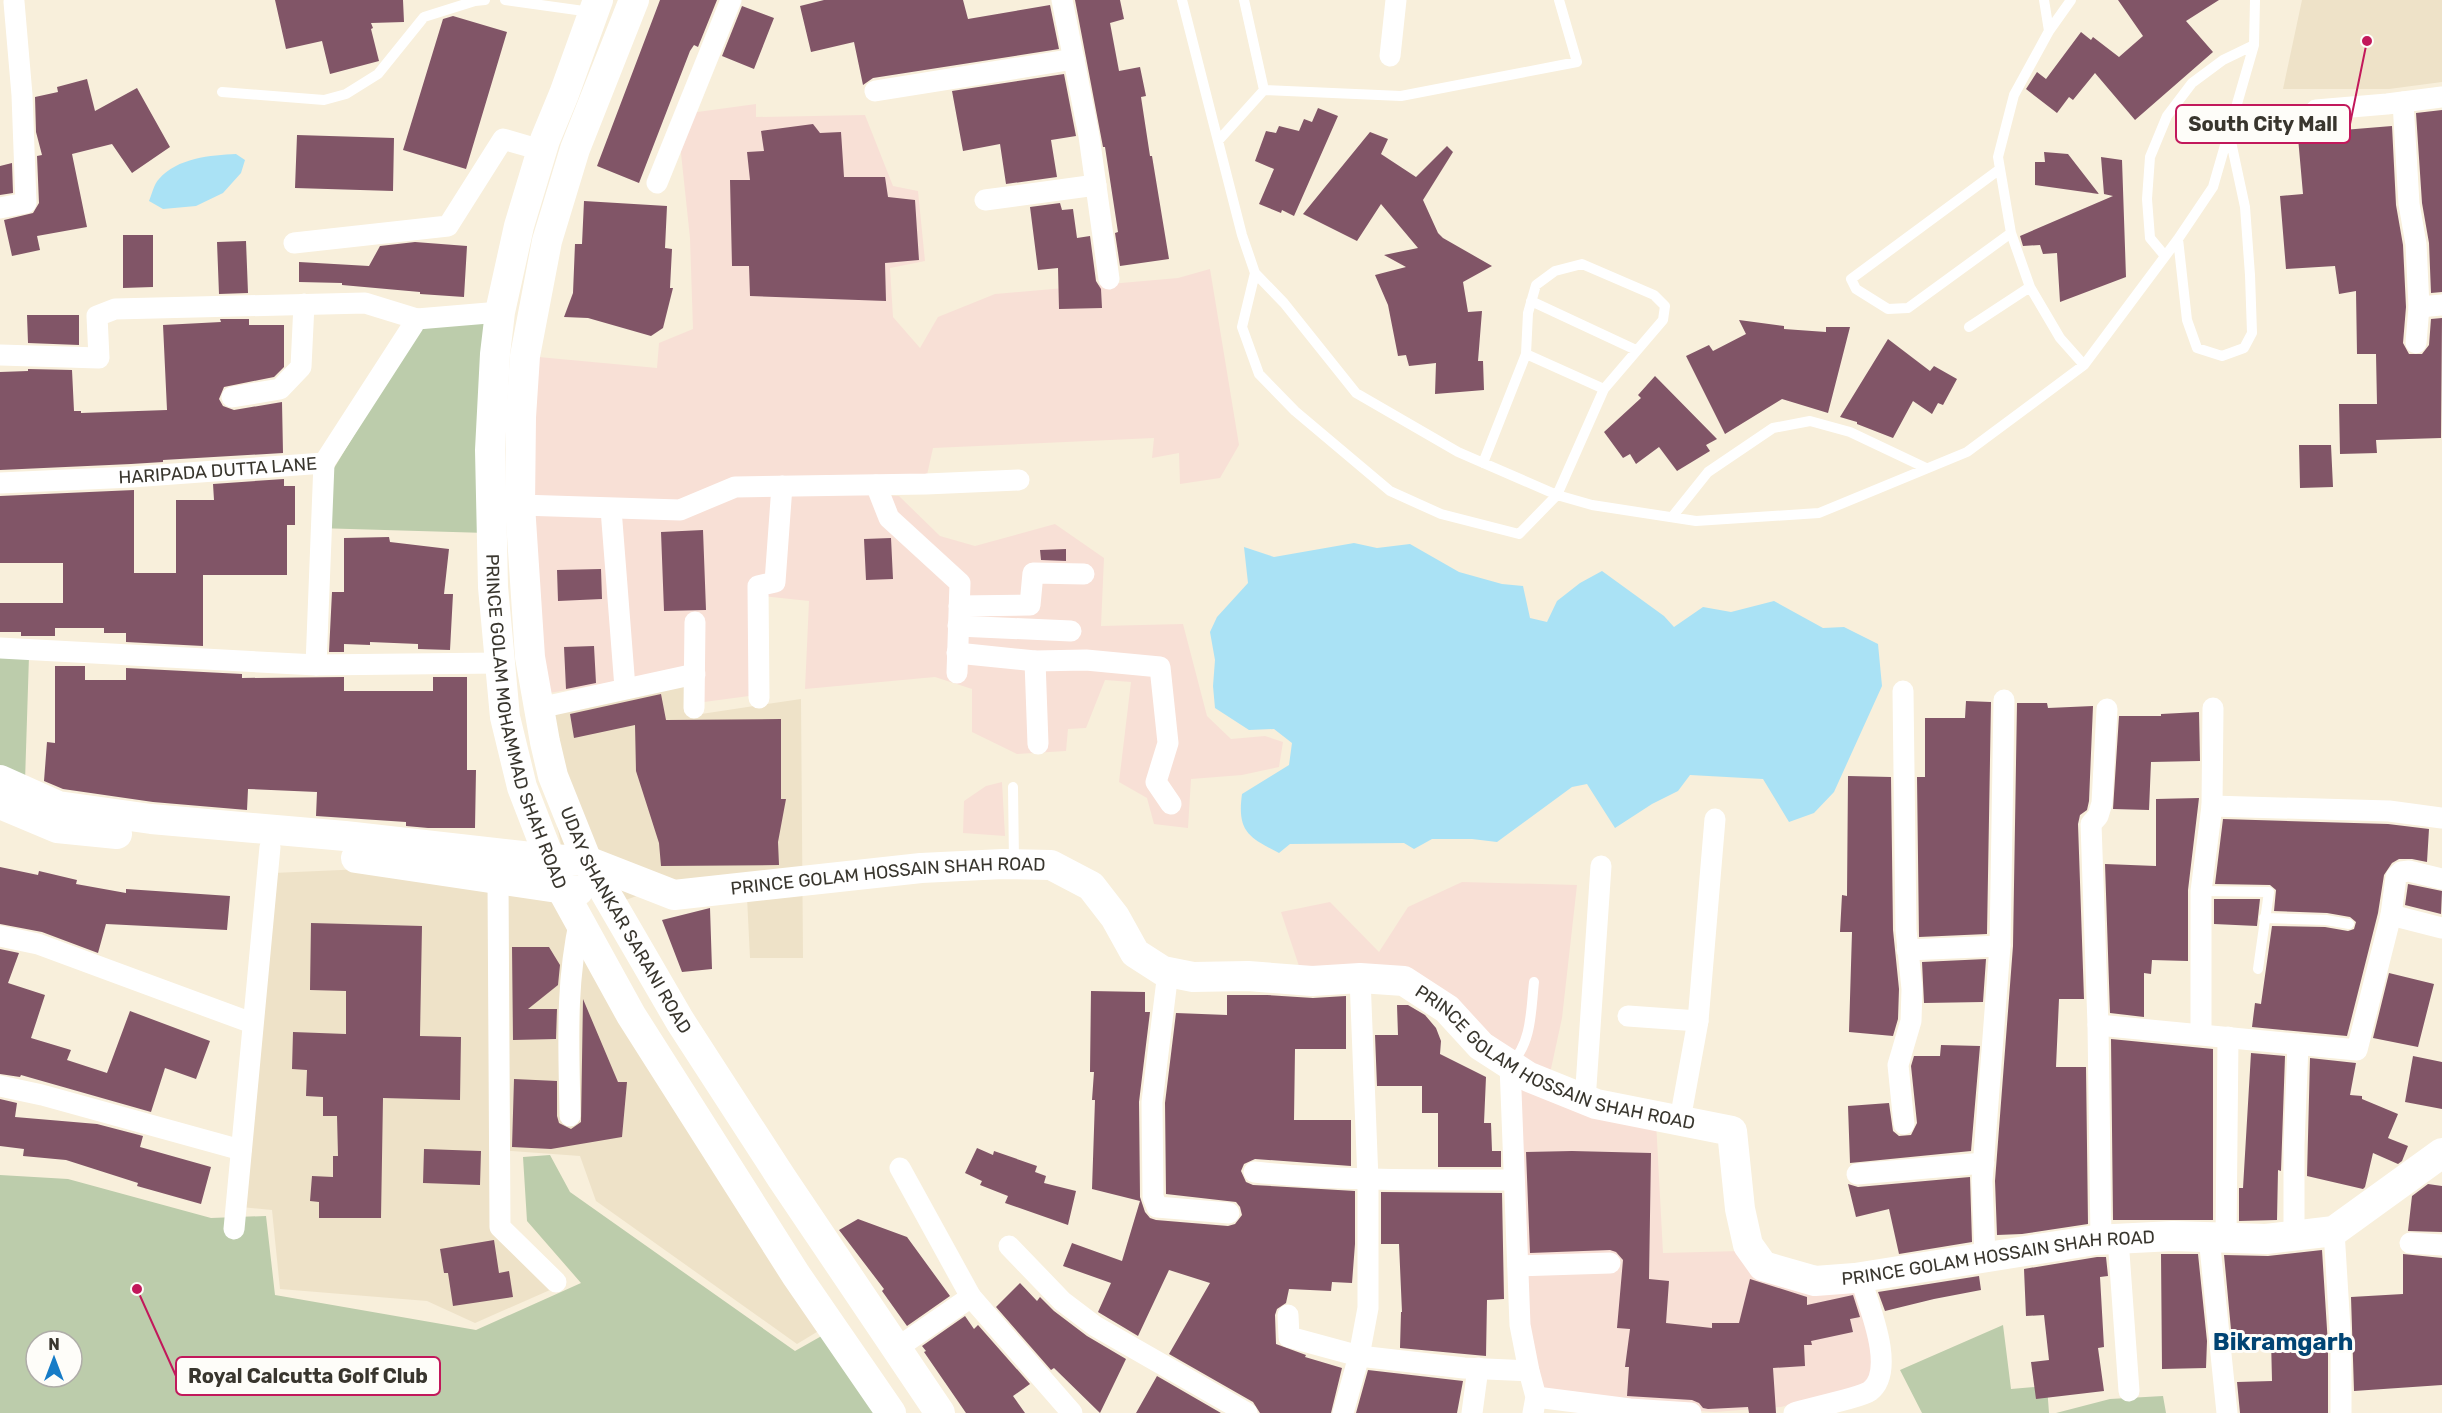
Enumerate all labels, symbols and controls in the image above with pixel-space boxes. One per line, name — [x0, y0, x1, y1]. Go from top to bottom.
callout: South City Mall — [2176, 105, 2350, 143]
text: South City Mall — [2188, 112, 2338, 136]
street label: HARIPADA DUTTA LANE — [118, 453, 318, 489]
street label: PRINCE GOLAM MOHAMMAD SHAH ROAD — [481, 554, 571, 892]
street label: UDAY SHANKAR SARANI ROAD — [555, 803, 696, 1038]
street label: PRINCE GOLAM HOSSAIN SHAH ROAD — [729, 853, 1046, 900]
street label: PRINCE GOLAM HOSSAIN SHAH ROAD — [1411, 980, 1697, 1134]
street label: PRINCE GOLAM HOSSAIN SHAH ROAD — [1841, 1226, 2155, 1290]
district label: Bikramgarh — [2213, 1328, 2353, 1356]
north arrow — [24, 1329, 84, 1389]
text: N — [48, 1335, 60, 1354]
callout: Royal Calcutta Golf Club — [176, 1357, 440, 1395]
text: Royal Calcutta Golf Club — [188, 1364, 428, 1388]

